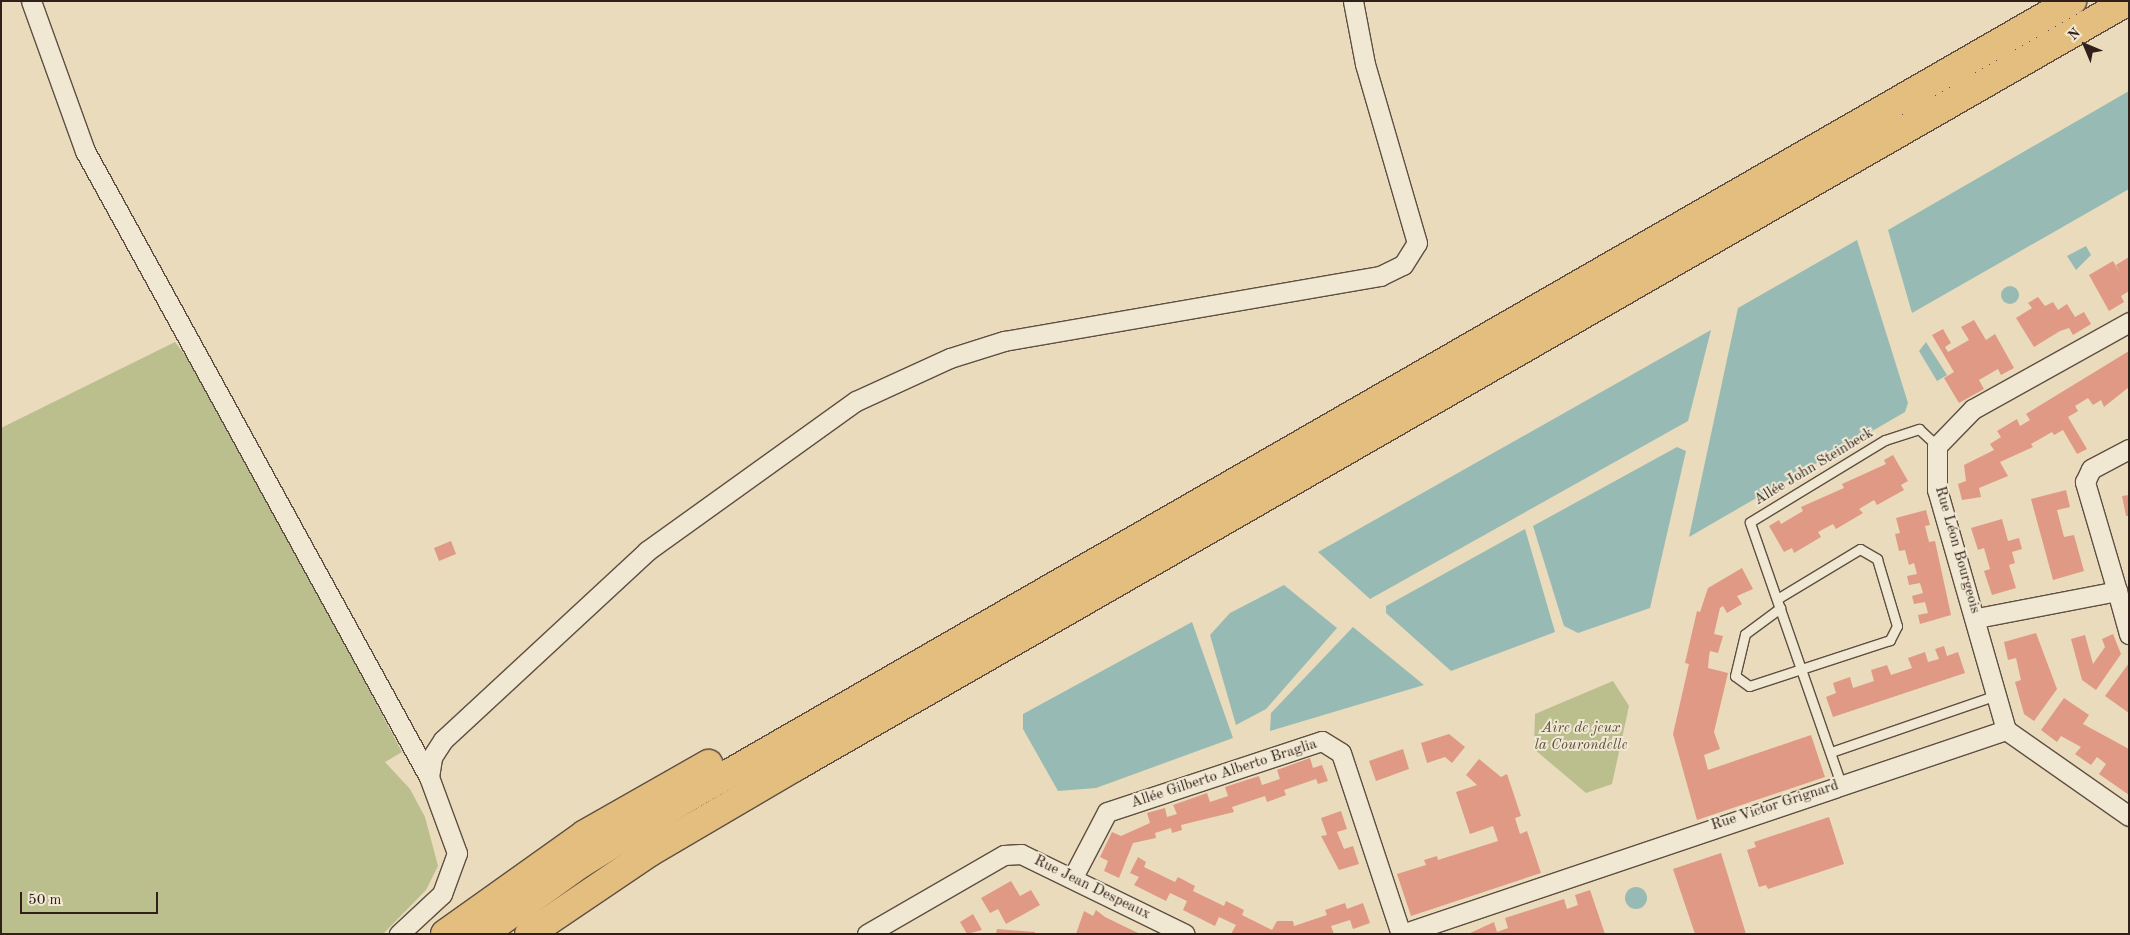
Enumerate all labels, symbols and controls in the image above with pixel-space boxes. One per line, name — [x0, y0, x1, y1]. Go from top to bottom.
north arrow — [2060, 20, 2110, 70]
text: N — [2066, 26, 2083, 43]
street label: Allée John Steinbeck — [1751, 424, 1877, 510]
street label: Rue Léon Bourgeois — [1930, 484, 1984, 616]
park label: Aire de jeux la Courondelle — [1534, 719, 1628, 754]
street label: Allée Gilberto Alberto Braglia — [1129, 735, 1319, 813]
street label: Rue Victor Grignard — [1709, 777, 1841, 835]
street label: Rue Jean Despeaux — [1031, 852, 1153, 924]
scale bar — [22, 882, 160, 914]
text: 50 m — [28, 893, 62, 908]

